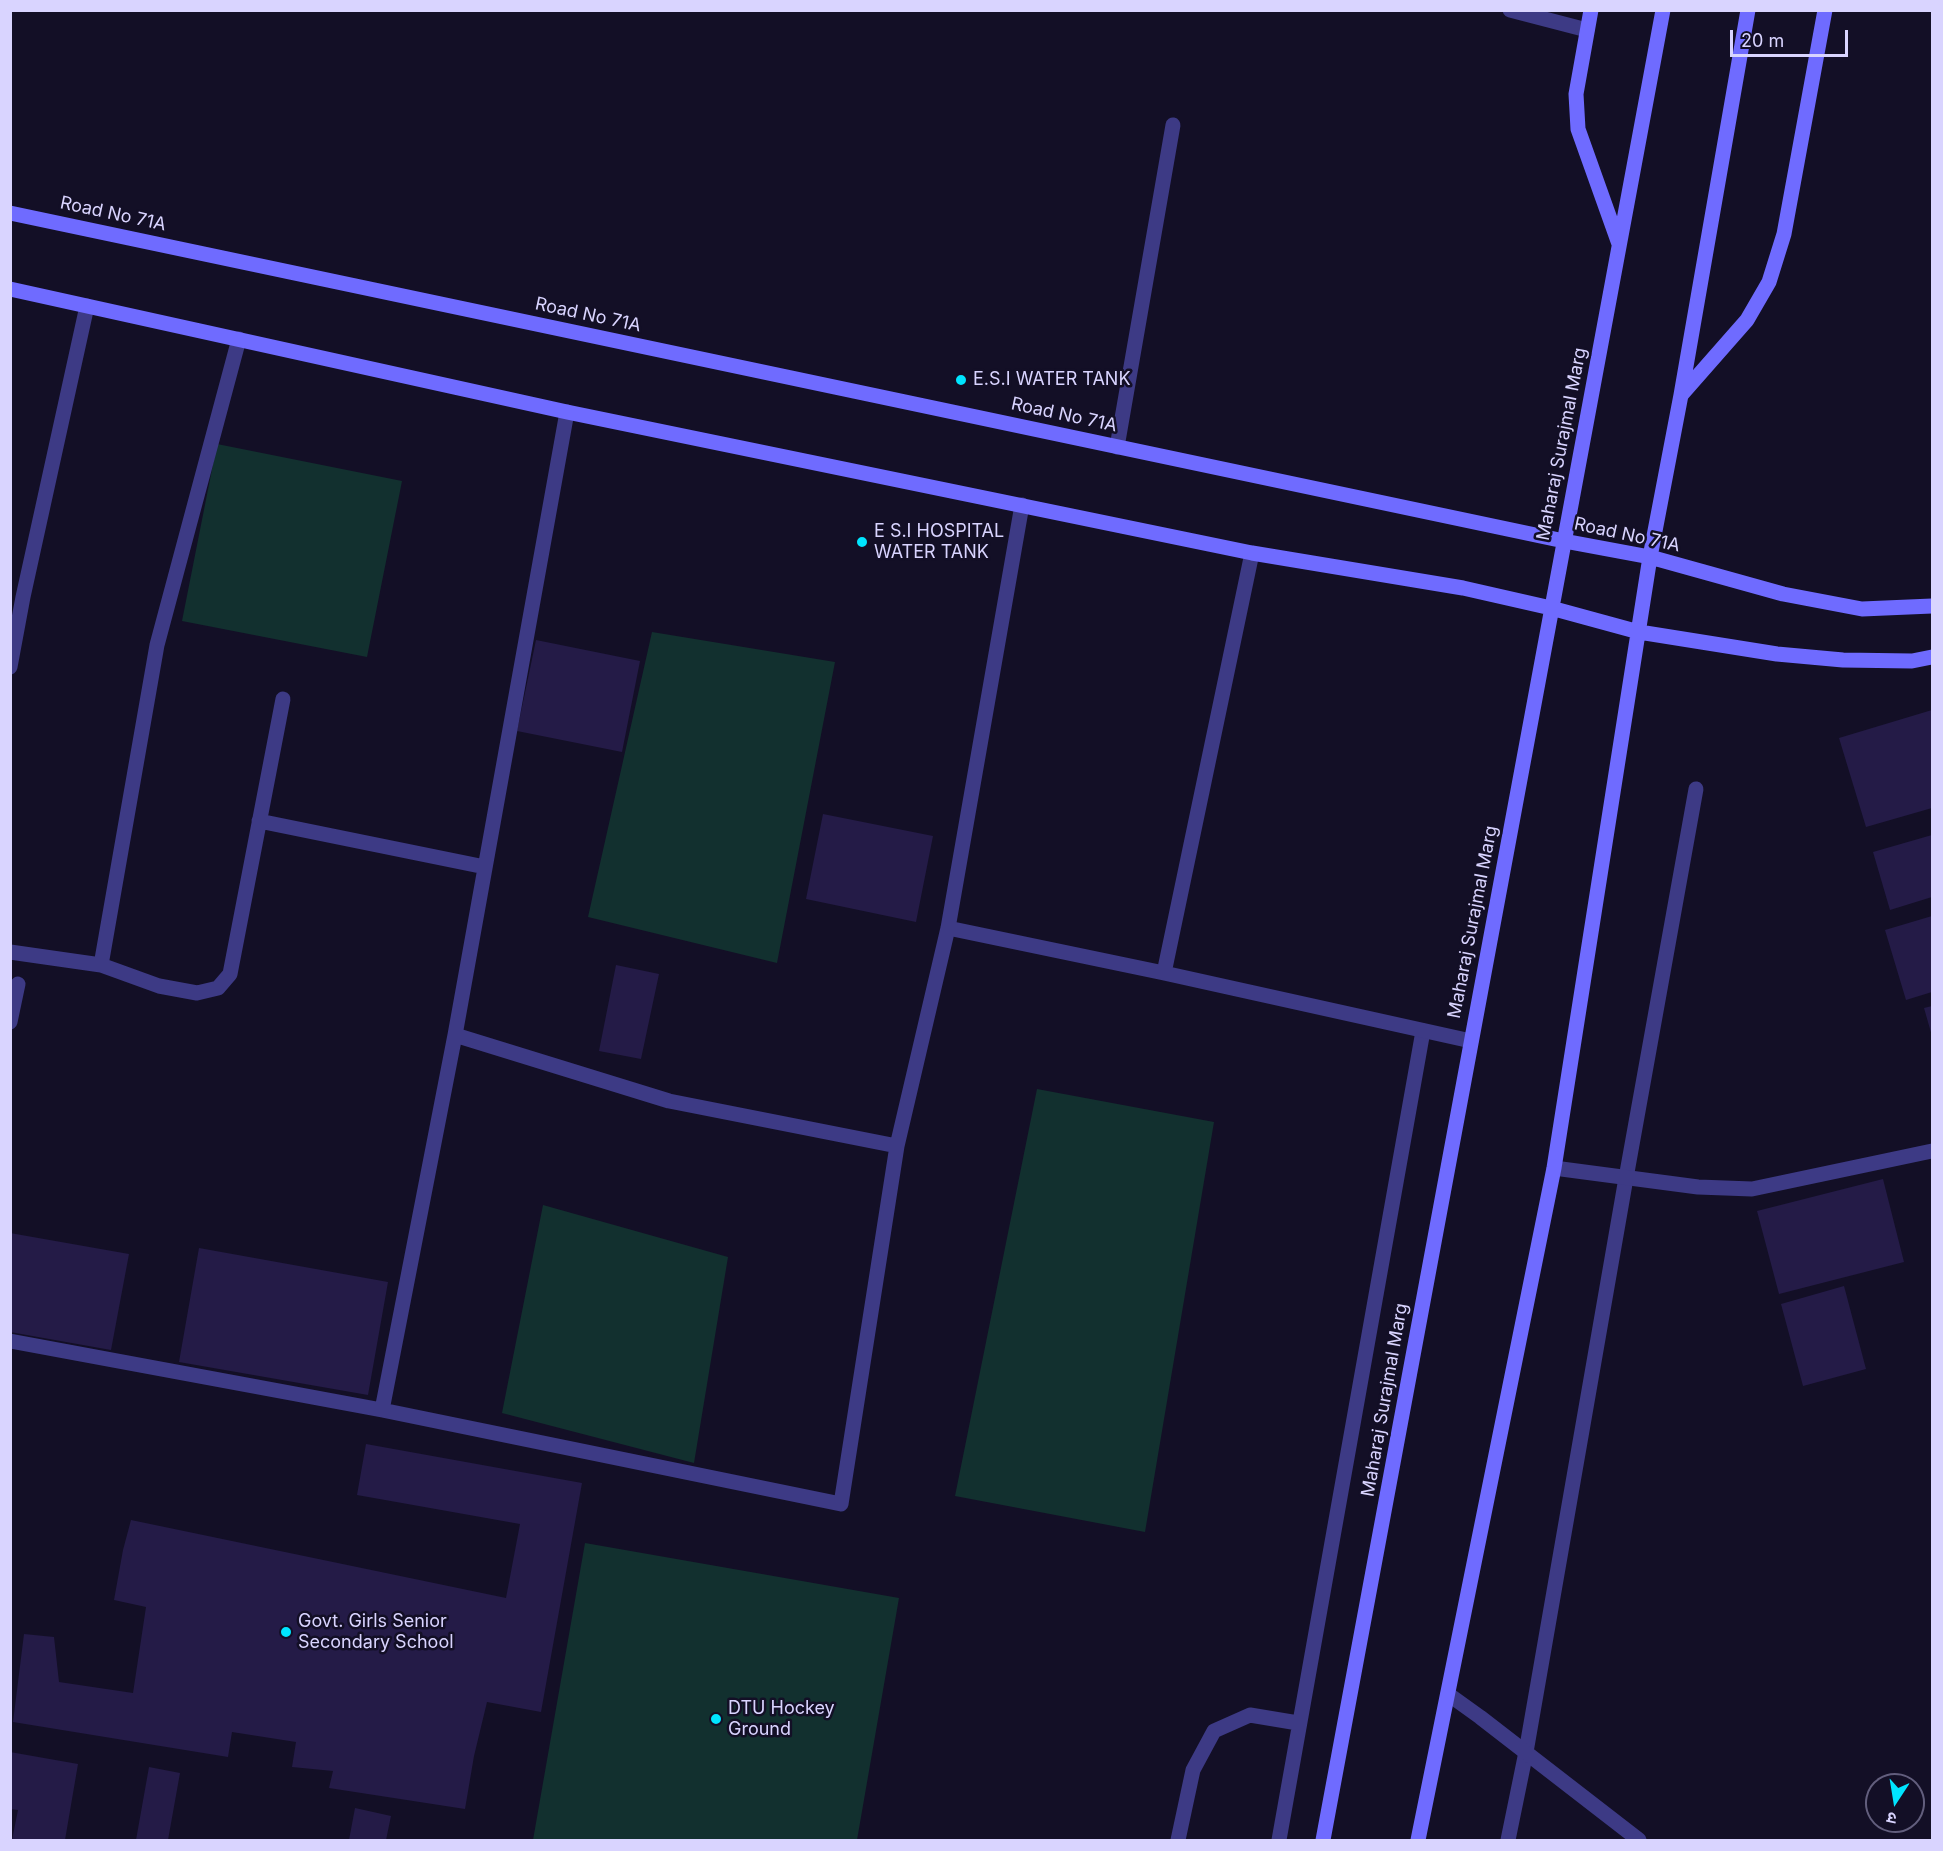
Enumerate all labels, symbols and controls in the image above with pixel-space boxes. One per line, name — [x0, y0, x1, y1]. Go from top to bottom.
scale bar — [1733, 18, 1852, 56]
text: 20 m — [1741, 30, 1784, 51]
street label: Road No 71A — [58, 192, 168, 236]
street label: Road No 71A — [533, 293, 643, 337]
street label: Maharaj Surajmal Marg — [1533, 346, 1591, 542]
place label: E.S.I WATER TANK — [973, 369, 1130, 391]
marker: E.S.I WATER TANK — [954, 373, 968, 387]
street label: Road No 71A — [1009, 393, 1119, 437]
street label: Road No 71A — [1572, 513, 1682, 557]
place label: E S.I HOSPITAL WATER TANK — [874, 521, 1004, 564]
marker: E S.I HOSPITAL WATER TANK — [855, 535, 869, 549]
street label: Maharaj Surajmal Marg — [1444, 824, 1502, 1020]
street label: Maharaj Surajmal Marg — [1357, 1302, 1413, 1498]
place label: Govt. Girls Senior Secondary School — [298, 1611, 454, 1654]
marker: Govt. Girls Senior Secondary School — [279, 1625, 293, 1639]
place label: DTU Hockey Ground — [728, 1698, 835, 1740]
marker: DTU Hockey Ground — [709, 1712, 723, 1726]
north arrow — [1865, 1773, 1925, 1833]
text: उ — [1885, 1808, 1898, 1829]

